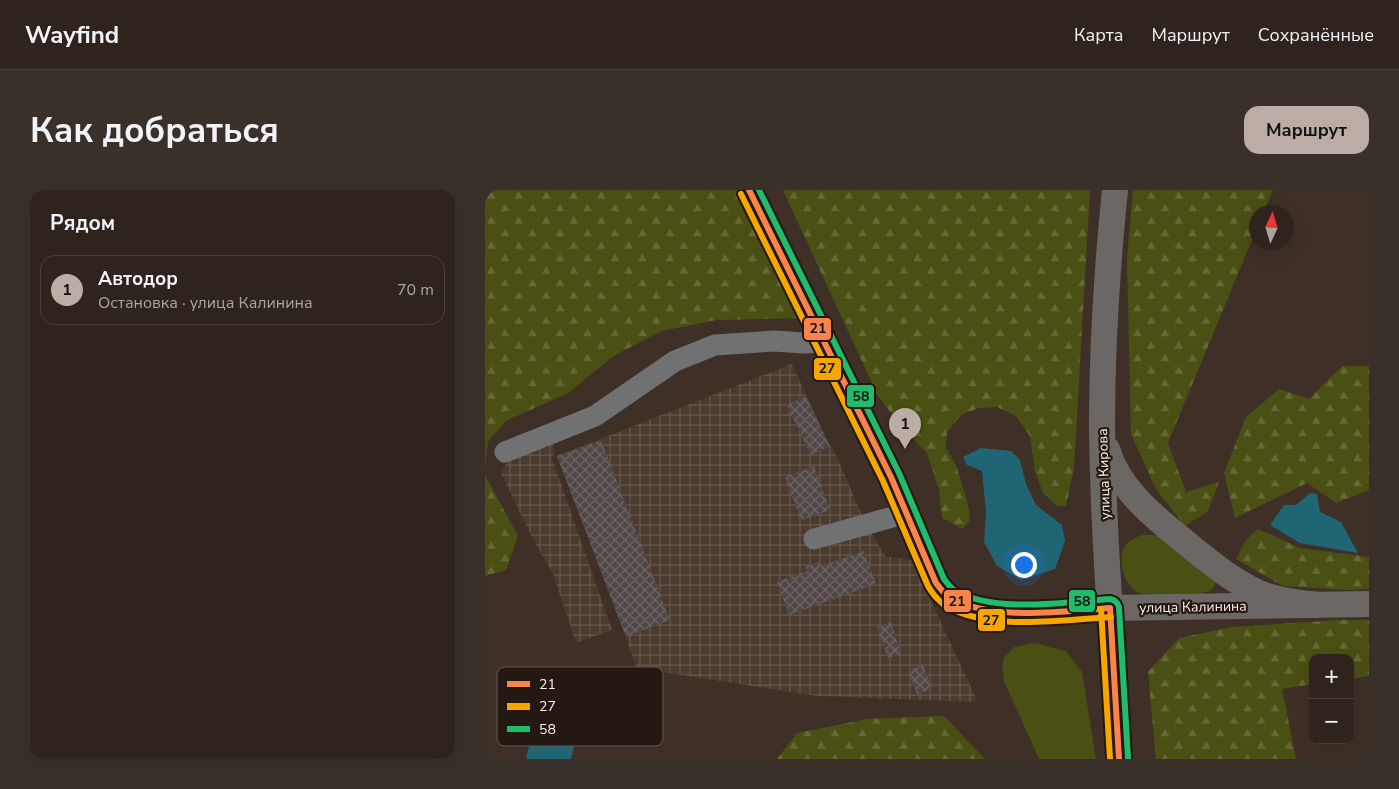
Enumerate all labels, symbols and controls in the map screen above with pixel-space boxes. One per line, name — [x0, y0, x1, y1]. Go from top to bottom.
text: Wayfind — [25, 19, 119, 51]
text: Карта — [1074, 23, 1124, 47]
text: Маршрут — [1152, 23, 1230, 47]
text: Сохранённые — [1258, 23, 1374, 47]
button: Маршрут — [1244, 106, 1369, 154]
text: Как добраться — [30, 107, 279, 154]
north arrow — [1249, 205, 1294, 250]
text: Рядом — [50, 209, 115, 237]
text: Автодор — [98, 266, 178, 292]
text: 1 — [62, 279, 72, 301]
text: 70 m — [397, 279, 434, 301]
text: Остановка · улица Калинина — [98, 292, 313, 314]
line badge: 21 — [803, 317, 832, 341]
text: 21 — [810, 319, 826, 338]
line badge: 27 — [813, 357, 842, 381]
text: 27 — [819, 359, 835, 378]
line badge: 58 — [846, 384, 875, 408]
text: 58 — [853, 387, 869, 406]
pin: 1 — [889, 408, 921, 449]
street label: улица Кирова — [1093, 428, 1115, 520]
your location — [1011, 552, 1037, 578]
line badge: 21 — [943, 589, 972, 613]
line badge: 58 — [1068, 589, 1096, 613]
text: 21 — [949, 592, 965, 611]
text: 58 — [1074, 592, 1090, 611]
street label: улица Калинина — [1139, 597, 1247, 617]
line badge: 27 — [977, 608, 1006, 632]
text: 27 — [983, 611, 999, 630]
map controls — [1309, 654, 1354, 744]
button: + — [1309, 654, 1354, 699]
legend — [497, 667, 663, 746]
text: 21 — [539, 675, 556, 694]
text: 27 — [539, 697, 556, 716]
button: − — [1309, 699, 1354, 744]
text: 58 — [539, 720, 556, 739]

